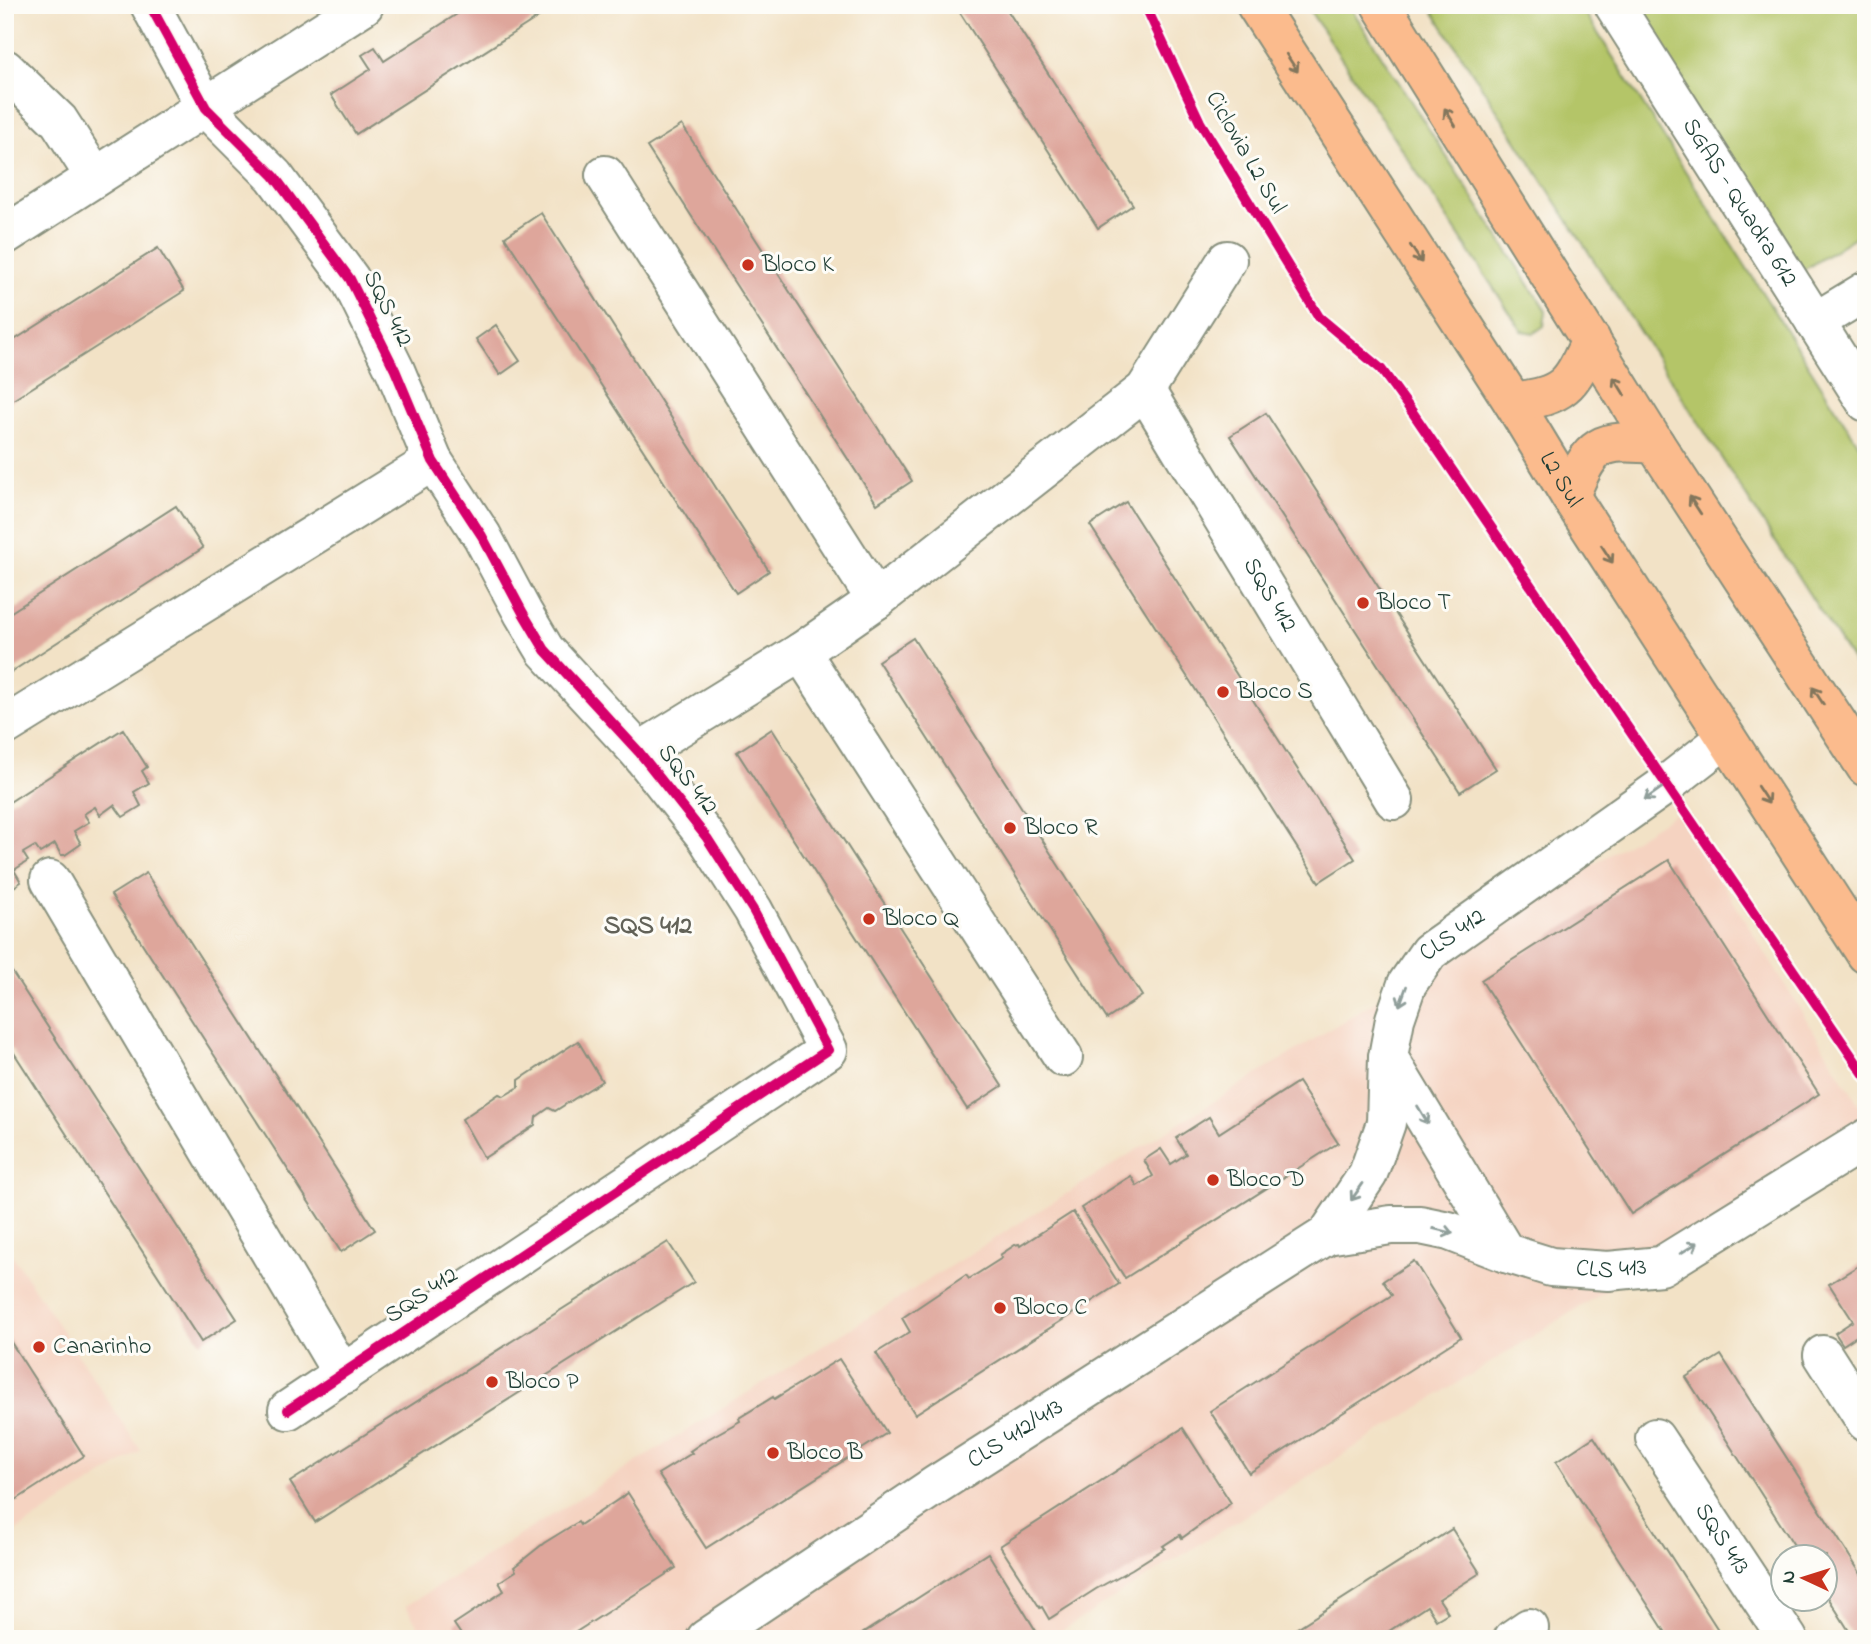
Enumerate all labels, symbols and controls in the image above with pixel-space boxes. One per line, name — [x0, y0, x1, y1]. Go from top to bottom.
one-way arrow — [1286, 52, 1300, 72]
street label: Ciclovia L2 Sul — [1196, 85, 1294, 221]
one-way arrow — [1442, 107, 1456, 127]
street label: SGAS - Quadra 612 — [1673, 111, 1806, 294]
one-way arrow — [1410, 243, 1424, 263]
place label: Bloco K — [761, 248, 834, 283]
marker: Bloco K — [740, 257, 756, 273]
street label: SQS 412 — [353, 265, 421, 353]
one-way arrow — [1612, 377, 1627, 396]
street label: L2 Sul — [1530, 445, 1591, 515]
one-way arrow — [1687, 495, 1701, 515]
one-way arrow — [1601, 543, 1615, 563]
street label: SQS 412 — [1233, 551, 1306, 639]
place label: Bloco T — [1376, 586, 1451, 621]
marker: Bloco T — [1355, 595, 1371, 611]
place label: Bloco S — [1236, 675, 1313, 710]
marker: Bloco S — [1215, 684, 1231, 700]
one-way arrow — [1811, 687, 1826, 706]
street label: SQS 412 — [648, 737, 726, 823]
one-way arrow — [1756, 785, 1770, 805]
one-way arrow — [1644, 787, 1663, 801]
place label: Bloco R — [1023, 811, 1098, 846]
marker: Bloco R — [1002, 820, 1018, 836]
street label: CLS 412 — [1410, 900, 1493, 968]
place label: Bloco Q — [882, 902, 959, 937]
district label: SQS 412 — [604, 908, 692, 946]
marker: Bloco Q — [861, 911, 877, 927]
one-way arrow — [1396, 985, 1408, 1007]
one-way arrow — [1416, 1105, 1430, 1125]
place label: Bloco D — [1226, 1163, 1305, 1198]
marker: Bloco D — [1205, 1172, 1221, 1188]
one-way arrow — [1349, 1182, 1364, 1201]
one-way arrow — [1431, 1224, 1454, 1238]
one-way arrow — [1679, 1241, 1699, 1255]
street label: CLS 413 — [1575, 1250, 1648, 1289]
street label: SQS 412 — [378, 1259, 466, 1333]
place label: Bloco C — [1013, 1291, 1088, 1326]
marker: Bloco C — [992, 1300, 1008, 1316]
place label: Canarinho — [53, 1330, 151, 1365]
marker: Canarinho — [31, 1339, 47, 1355]
place label: Bloco P — [505, 1365, 579, 1400]
marker: Bloco P — [484, 1374, 500, 1390]
street label: CLS 412/413 — [960, 1390, 1070, 1478]
place label: Bloco B — [786, 1436, 864, 1471]
marker: Bloco B — [765, 1445, 781, 1461]
street label: SQS 413 — [1685, 1496, 1758, 1582]
north arrow — [1770, 1542, 1840, 1612]
text: N — [1776, 1569, 1803, 1584]

